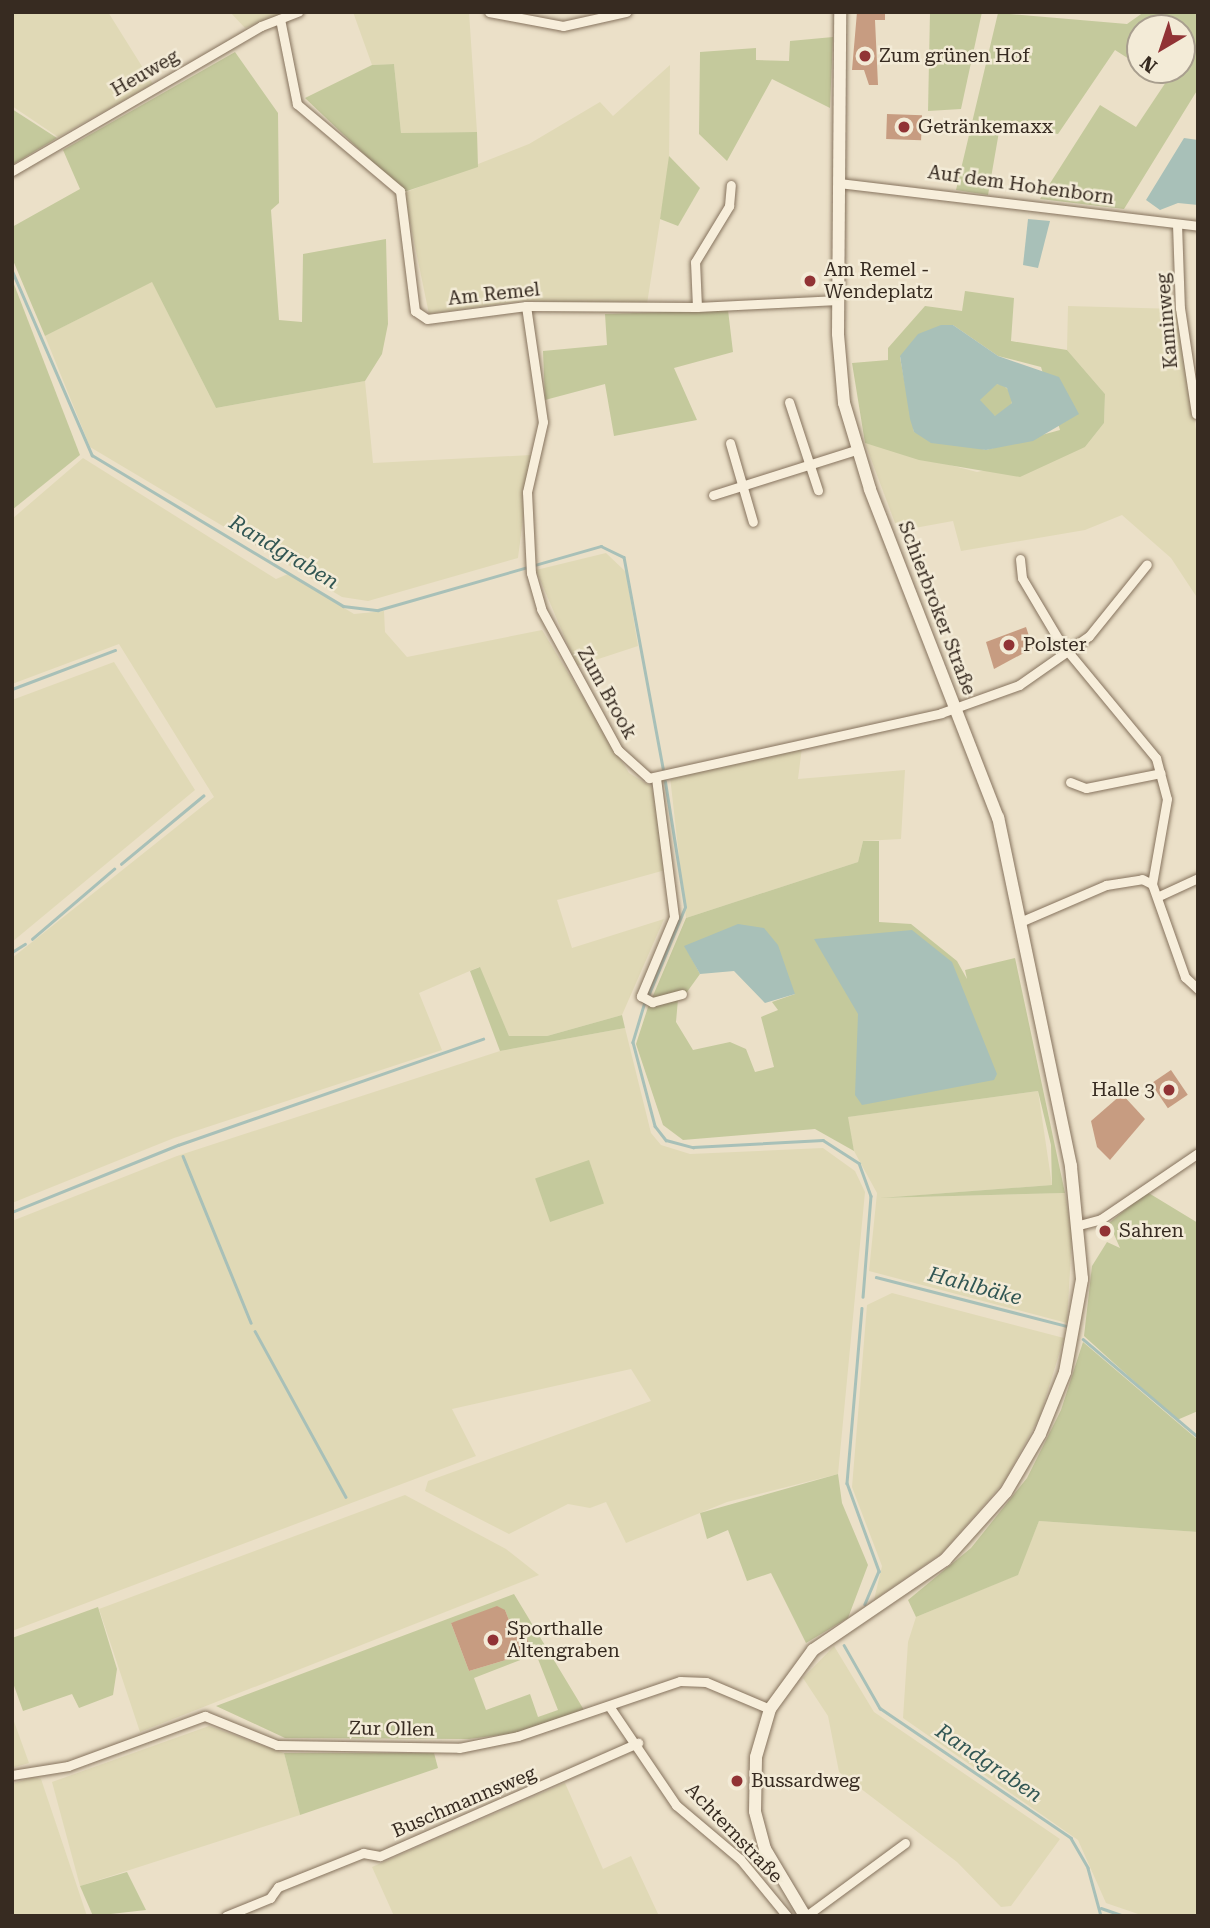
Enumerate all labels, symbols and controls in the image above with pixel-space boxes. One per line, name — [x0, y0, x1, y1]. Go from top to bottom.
north arrow — [1126, 14, 1196, 84]
street label: Heuweg — [107, 45, 183, 101]
place label: Zum grünen Hof — [879, 45, 1029, 67]
marker: Zum grünen Hof — [857, 48, 873, 64]
text: N — [1136, 51, 1162, 78]
place label: Getränkemaxx — [918, 116, 1053, 138]
marker: Getränkemaxx — [896, 119, 912, 135]
street label: Auf dem Hohenborn — [926, 161, 1116, 209]
place label: Am Remel - Wendeplatz — [824, 259, 932, 303]
street label: Kaminweg — [1151, 272, 1183, 370]
marker: Am Remel - Wendeplatz — [802, 273, 818, 289]
street label: Am Remel — [447, 278, 541, 310]
water label: Randgraben — [225, 510, 343, 594]
street label: Schierbroker Straße — [893, 518, 981, 698]
place label: Polster — [1023, 634, 1086, 656]
marker: Polster — [1001, 637, 1017, 653]
street label: Zum Brook — [572, 643, 642, 743]
place label: Halle 3 — [1091, 1079, 1155, 1101]
marker: Halle 3 — [1161, 1082, 1177, 1098]
place label: Sahren — [1119, 1220, 1184, 1242]
marker: Sahren — [1097, 1223, 1113, 1239]
water label: Hahlbäke — [926, 1261, 1024, 1311]
place label: Sporthalle Altengraben — [507, 1618, 620, 1662]
marker: Sporthalle Altengraben — [485, 1632, 501, 1648]
street label: Zur Ollen — [349, 1717, 435, 1741]
water label: Randgraben — [931, 1718, 1047, 1808]
street label: Buschmannsweg — [389, 1761, 539, 1843]
place label: Bussardweg — [751, 1770, 860, 1792]
marker: Bussardweg — [729, 1773, 745, 1789]
street label: Achternstraße — [681, 1778, 787, 1888]

